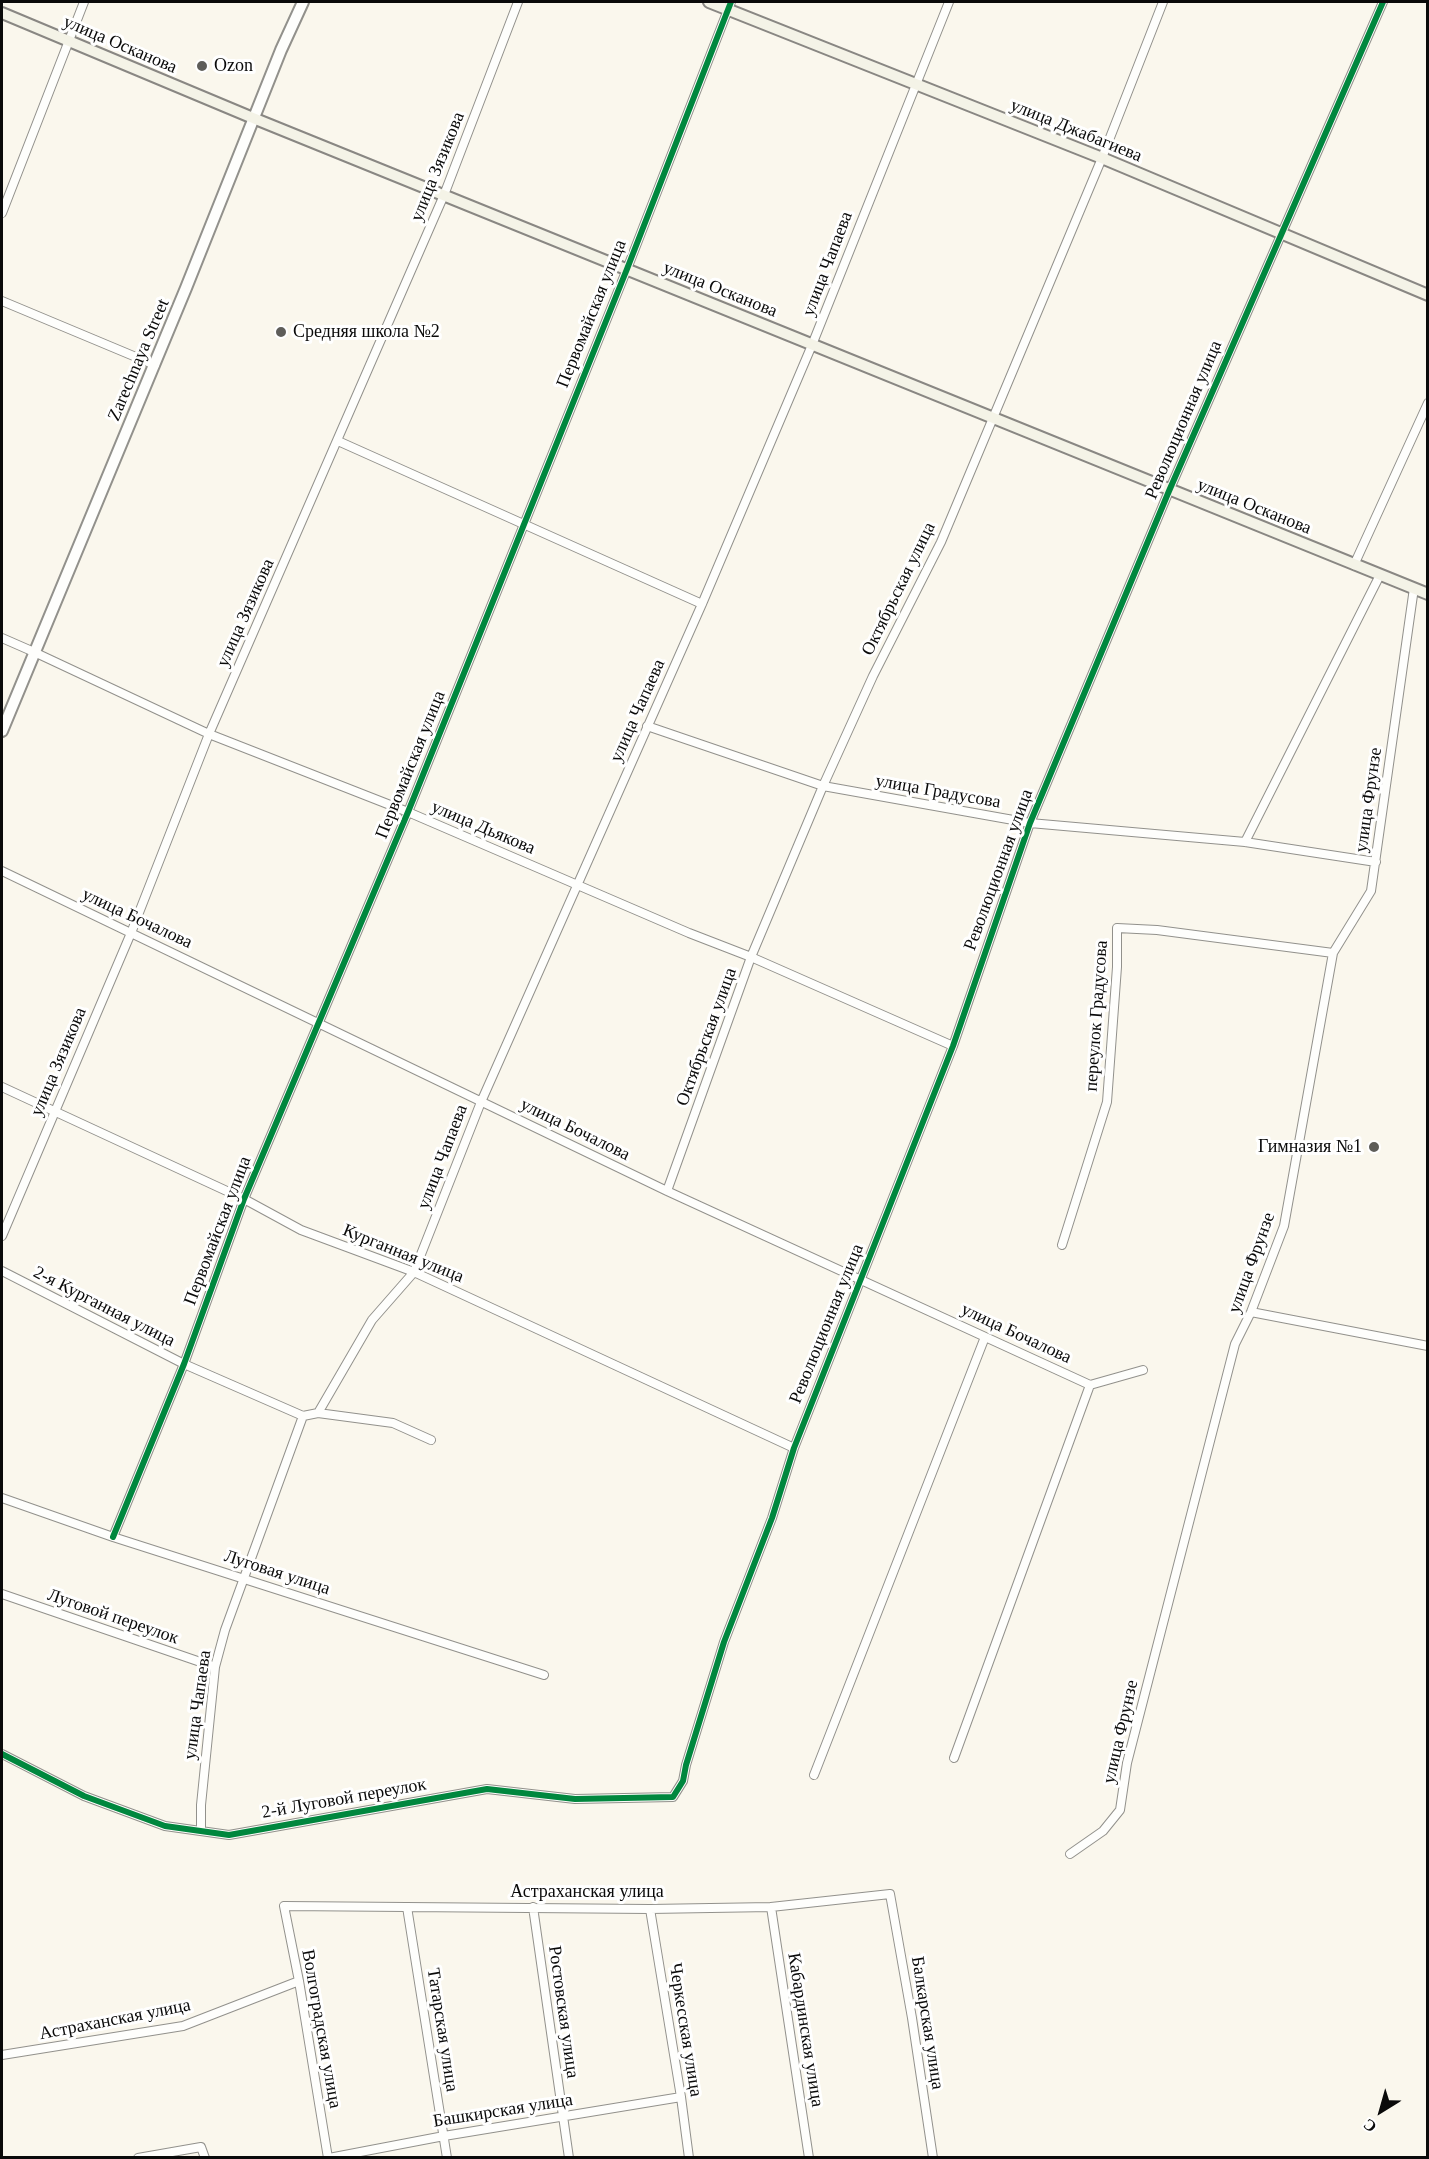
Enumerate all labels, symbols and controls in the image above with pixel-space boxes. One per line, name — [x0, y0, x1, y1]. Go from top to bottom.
street label: улица Осканова — [60, 11, 180, 79]
place label: Ozon — [214, 55, 253, 77]
marker: Ozon — [195, 59, 209, 73]
street label: улица Джабагиева — [1007, 95, 1145, 167]
street label: улица Зязикова — [406, 109, 470, 225]
street label: улица Чапаева — [798, 209, 858, 319]
street label: Первомайская улица — [552, 237, 632, 391]
street label: улица Осканова — [660, 257, 780, 323]
street label: Zarechnaya Street — [104, 296, 174, 424]
place label: Средняя школа №2 — [293, 321, 440, 343]
marker: Средняя школа №2 — [274, 325, 288, 339]
street label: Революционная улица — [1141, 338, 1227, 502]
street label: улица Осканова — [1194, 474, 1314, 540]
street label: Октябрьская улица — [857, 519, 941, 659]
street label: улица Зязикова — [213, 556, 279, 670]
street label: улица Чапаева — [606, 656, 670, 766]
street label: Первомайская улица — [371, 688, 451, 842]
street label: улица Фрунзе — [1351, 746, 1387, 854]
street label: улица Градусова — [874, 770, 1002, 814]
street label: Революционная улица — [960, 786, 1038, 954]
street label: улица Дьякова — [428, 796, 538, 860]
street label: улица Бочалова — [78, 884, 196, 954]
street label: переулок Градусова — [1081, 940, 1113, 1092]
street label: Октябрьская улица — [672, 965, 742, 1109]
street label: улица Зязикова — [26, 1004, 92, 1120]
street label: улица Бочалова — [517, 1094, 633, 1166]
street label: улица Чапаева — [413, 1102, 473, 1212]
place label: Гимназия №1 — [1258, 1136, 1362, 1158]
marker: Гимназия №1 — [1367, 1140, 1381, 1154]
street label: Первомайская улица — [180, 1154, 256, 1308]
street label: улица Фрунзе — [1224, 1210, 1280, 1316]
street label: Курганная улица — [339, 1220, 467, 1288]
street label: Революционная улица — [785, 1241, 869, 1407]
street label: 2-я Курганная улица — [29, 1262, 179, 1352]
street label: улица Бочалова — [957, 1299, 1075, 1369]
street label: Луговая улица — [221, 1546, 333, 1600]
street label: Луговой переулок — [45, 1584, 181, 1650]
street label: улица Чапаева — [180, 1649, 216, 1761]
street label: улица Фрунзе — [1099, 1678, 1143, 1786]
street label: 2-й Луговой переулок — [260, 1774, 428, 1824]
street label: Астраханская улица — [510, 1881, 664, 1903]
street label: Ростовская улица — [543, 1944, 583, 2080]
street label: Волгоградская улица — [296, 1948, 346, 2110]
street label: Кабардинская улица — [782, 1951, 828, 2109]
street label: Балкарская улица — [906, 1955, 948, 2091]
street label: Черкесская улица — [664, 1962, 706, 2098]
street label: Татарская улица — [422, 1967, 462, 2093]
street label: Астраханская улица — [38, 1995, 192, 2045]
north arrow — [1351, 2081, 1411, 2141]
street label: Башкирская улица — [432, 2089, 574, 2133]
text: С — [1360, 2116, 1380, 2136]

